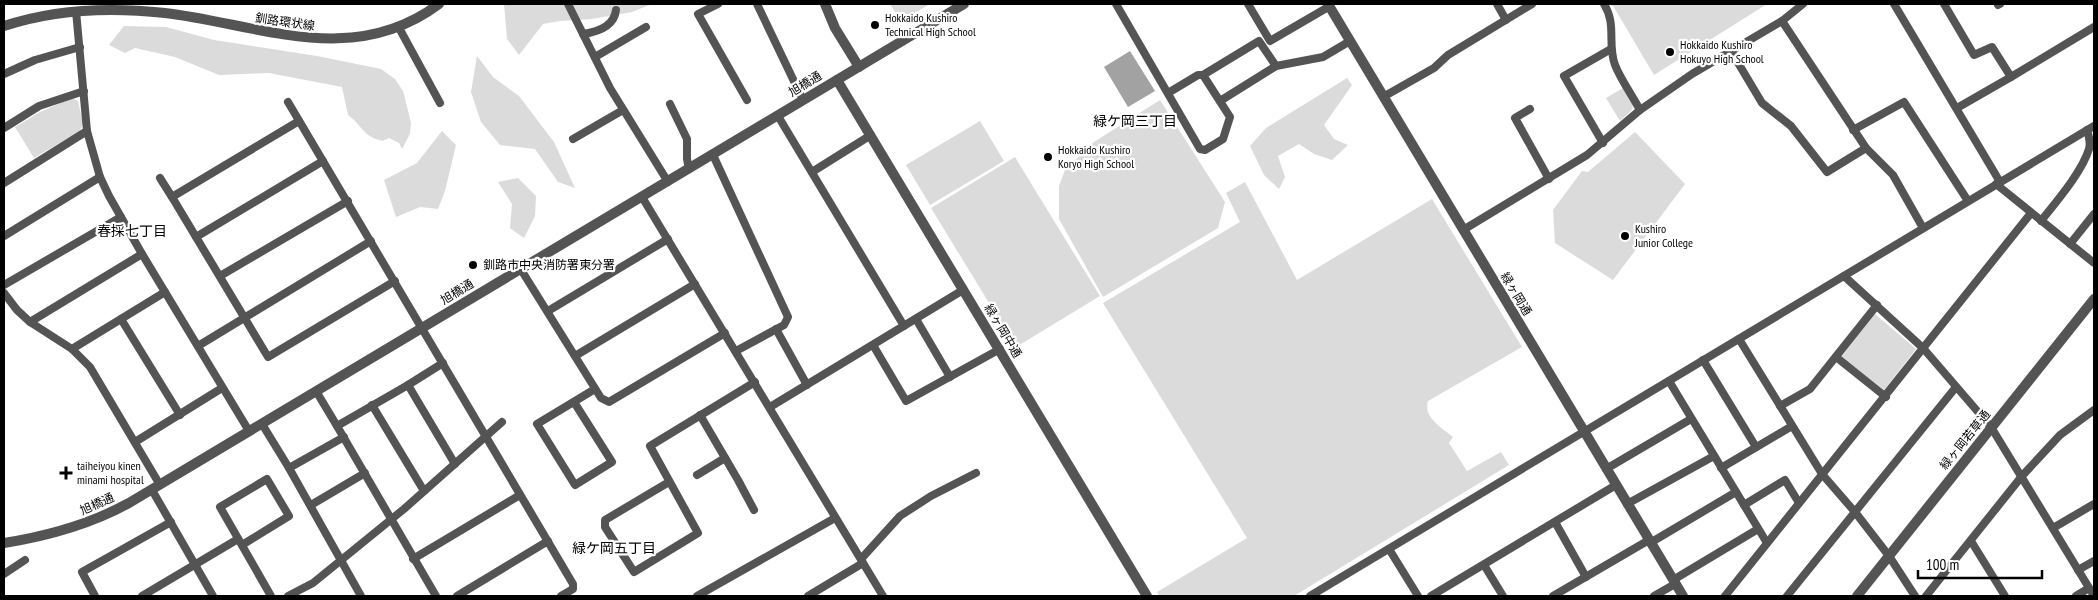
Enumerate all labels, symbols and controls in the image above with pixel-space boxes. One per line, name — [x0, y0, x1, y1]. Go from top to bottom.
street label: 釧路環状線 — [254, 10, 316, 33]
place label: Hokkaido Kushiro Technical High School — [885, 10, 976, 39]
marker: Hokkaido Kushiro Technical High School — [869, 19, 881, 31]
place label: Hokkaido Kushiro Hokuyo High School — [1680, 37, 1764, 66]
marker: Hokkaido Kushiro Hokuyo High School — [1664, 46, 1676, 58]
street label: 旭橋通 — [785, 68, 824, 99]
district label: 緑ケ岡三丁目 — [1093, 112, 1177, 130]
place label: Hokkaido Kushiro Koryo High School — [1058, 142, 1134, 171]
marker: Hokkaido Kushiro Koryo High School — [1042, 151, 1054, 163]
place label: Kushiro Junior College — [1634, 221, 1693, 250]
district label: 春採七丁目 — [97, 222, 167, 240]
marker: Kushiro Junior College — [1619, 230, 1631, 242]
place label: 釧路市中央消防署東分署 — [483, 257, 615, 272]
marker: 釧路市中央消防署東分署 — [467, 259, 479, 271]
street label: 緑ヶ岡通 — [1498, 269, 1535, 318]
street label: 旭橋通 — [437, 276, 476, 307]
street label: 緑ヶ岡中通 — [982, 301, 1025, 360]
street label: 緑ヶ岡若草通 — [1936, 407, 1993, 472]
place label: taiheiyou kinen minami hospital — [77, 458, 144, 487]
marker: taiheiyou kinen minami hospital — [59, 466, 73, 480]
street label: 旭橋通 — [77, 489, 116, 518]
district label: 緑ケ岡五丁目 — [572, 539, 656, 557]
scale bar — [1918, 548, 2042, 580]
text: 100 m — [1926, 555, 1959, 574]

